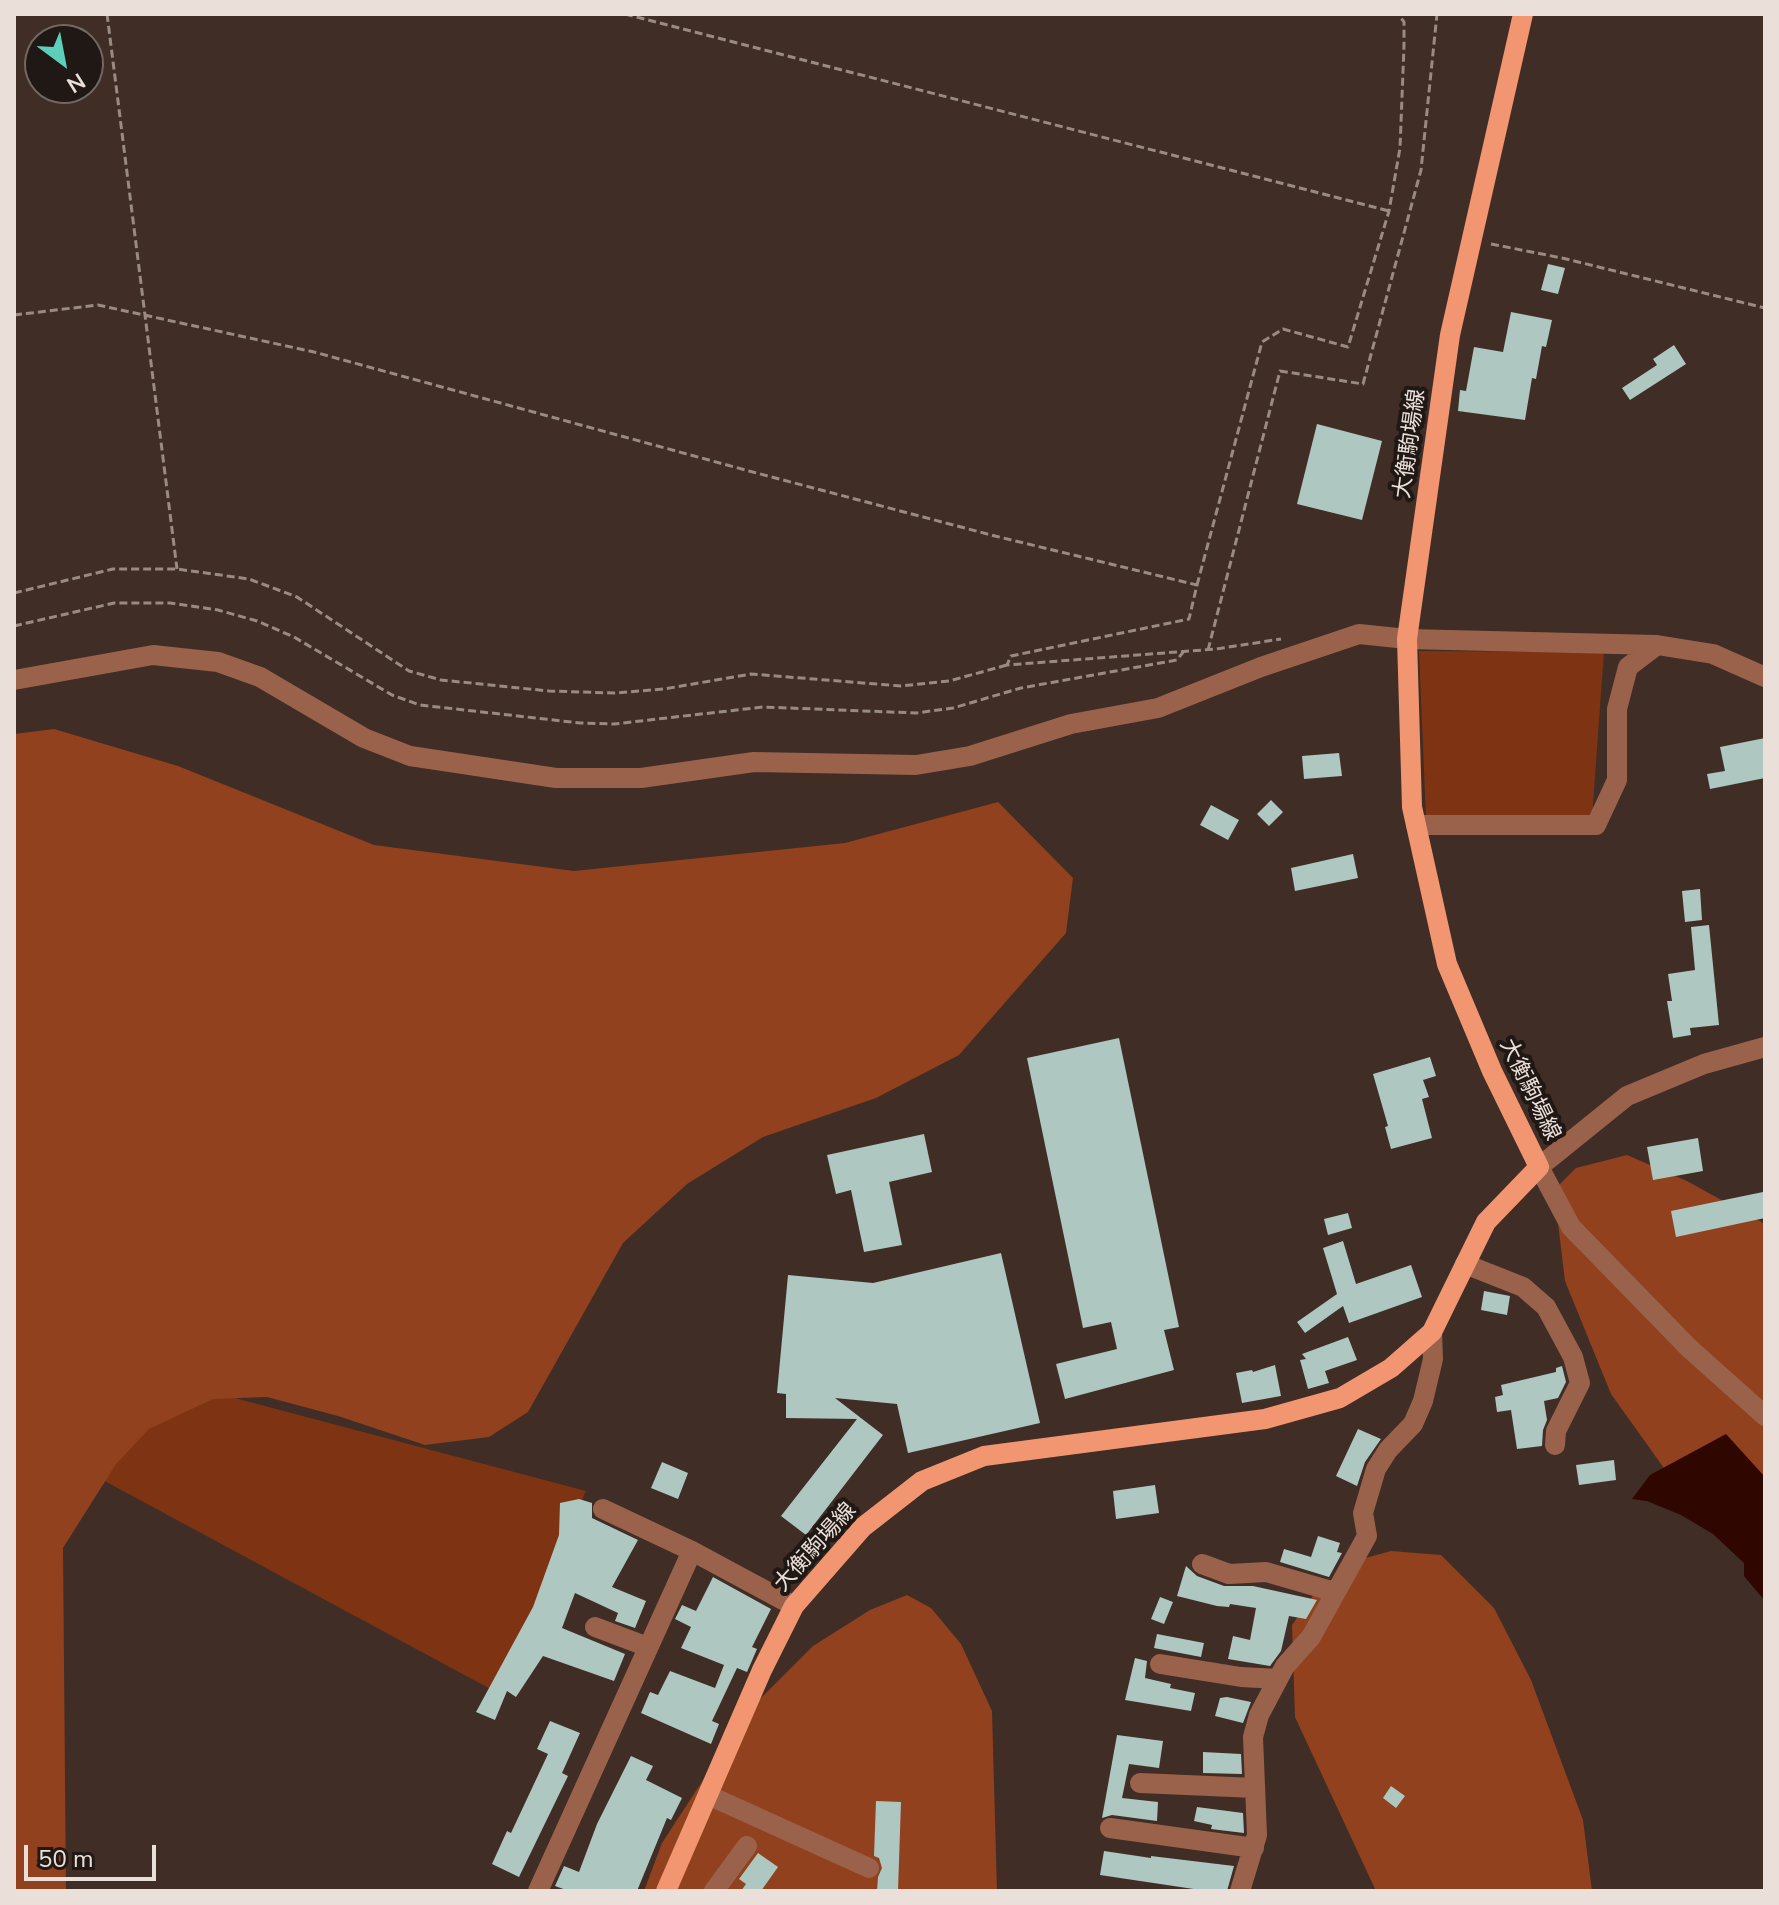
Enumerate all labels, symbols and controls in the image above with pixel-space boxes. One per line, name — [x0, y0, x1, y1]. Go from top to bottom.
north arrow — [24, 24, 104, 104]
text: N — [61, 66, 91, 100]
street label: 大衡駒場線 — [1390, 388, 1432, 500]
street label: 大衡駒場線 — [1493, 1035, 1565, 1145]
street label: 大衡駒場線 — [769, 1498, 863, 1598]
scale bar — [28, 1829, 160, 1879]
text: 50 m — [38, 1843, 94, 1875]

